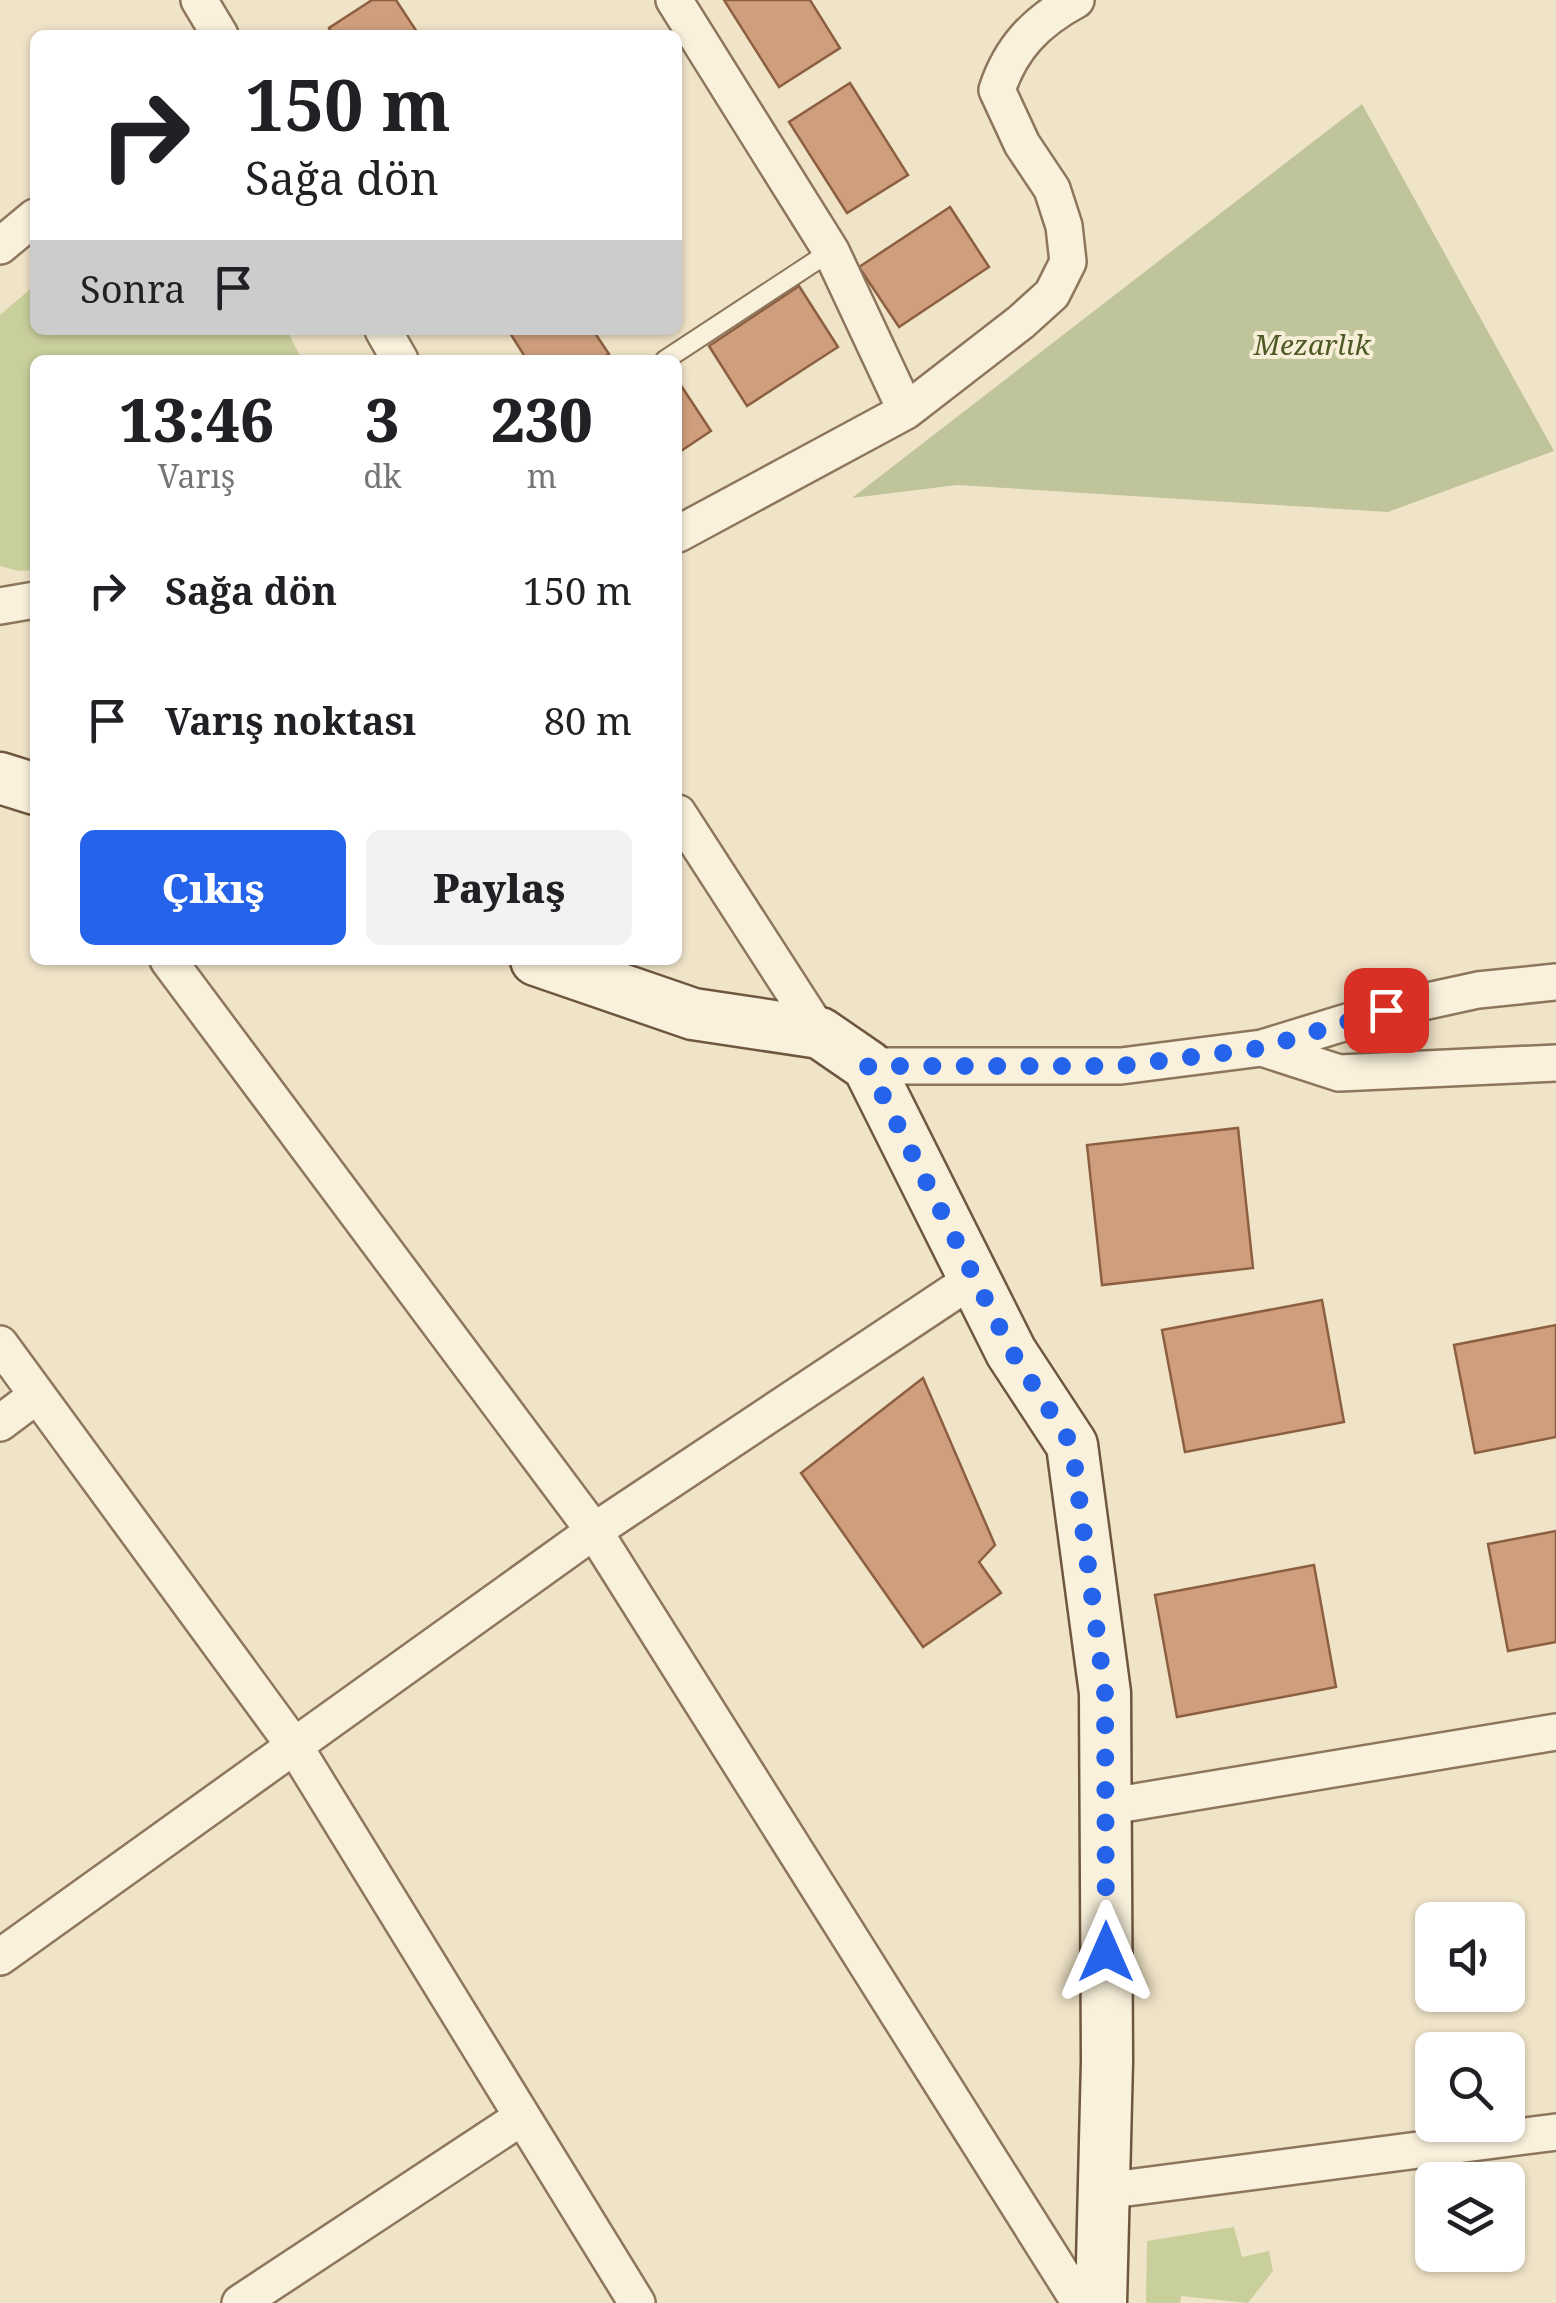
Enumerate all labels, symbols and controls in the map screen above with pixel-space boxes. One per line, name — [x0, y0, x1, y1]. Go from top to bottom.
text: 150 m — [245, 56, 451, 152]
icon: right — [80, 70, 210, 200]
text: Sağa dön — [245, 147, 439, 208]
icon: arrive — [206, 260, 261, 315]
text: Sonra — [80, 262, 186, 314]
park label: Mezarlık — [1253, 325, 1371, 363]
text: 13:46 — [119, 378, 274, 460]
text: 3 — [365, 378, 399, 460]
text: 230 — [491, 378, 593, 460]
text: Varış — [158, 454, 235, 497]
text: dk — [363, 454, 402, 497]
text: m — [527, 454, 557, 497]
icon: right — [80, 563, 135, 618]
text: Sağa dön — [165, 564, 337, 616]
text: 150 m — [522, 564, 632, 616]
icon: arrive — [80, 693, 135, 748]
text: Varış noktası — [165, 694, 416, 746]
text: 80 m — [544, 694, 632, 746]
button: Çıkış — [80, 830, 346, 945]
button: Paylaş — [366, 830, 632, 945]
pin — [1344, 968, 1429, 1053]
icon: arrive — [1359, 983, 1414, 1038]
position arrow — [1054, 1900, 1158, 2004]
map controls — [1415, 1902, 1525, 2272]
button: sound — [1415, 1902, 1525, 2012]
button: search — [1415, 2032, 1525, 2142]
button: layers — [1415, 2162, 1525, 2272]

